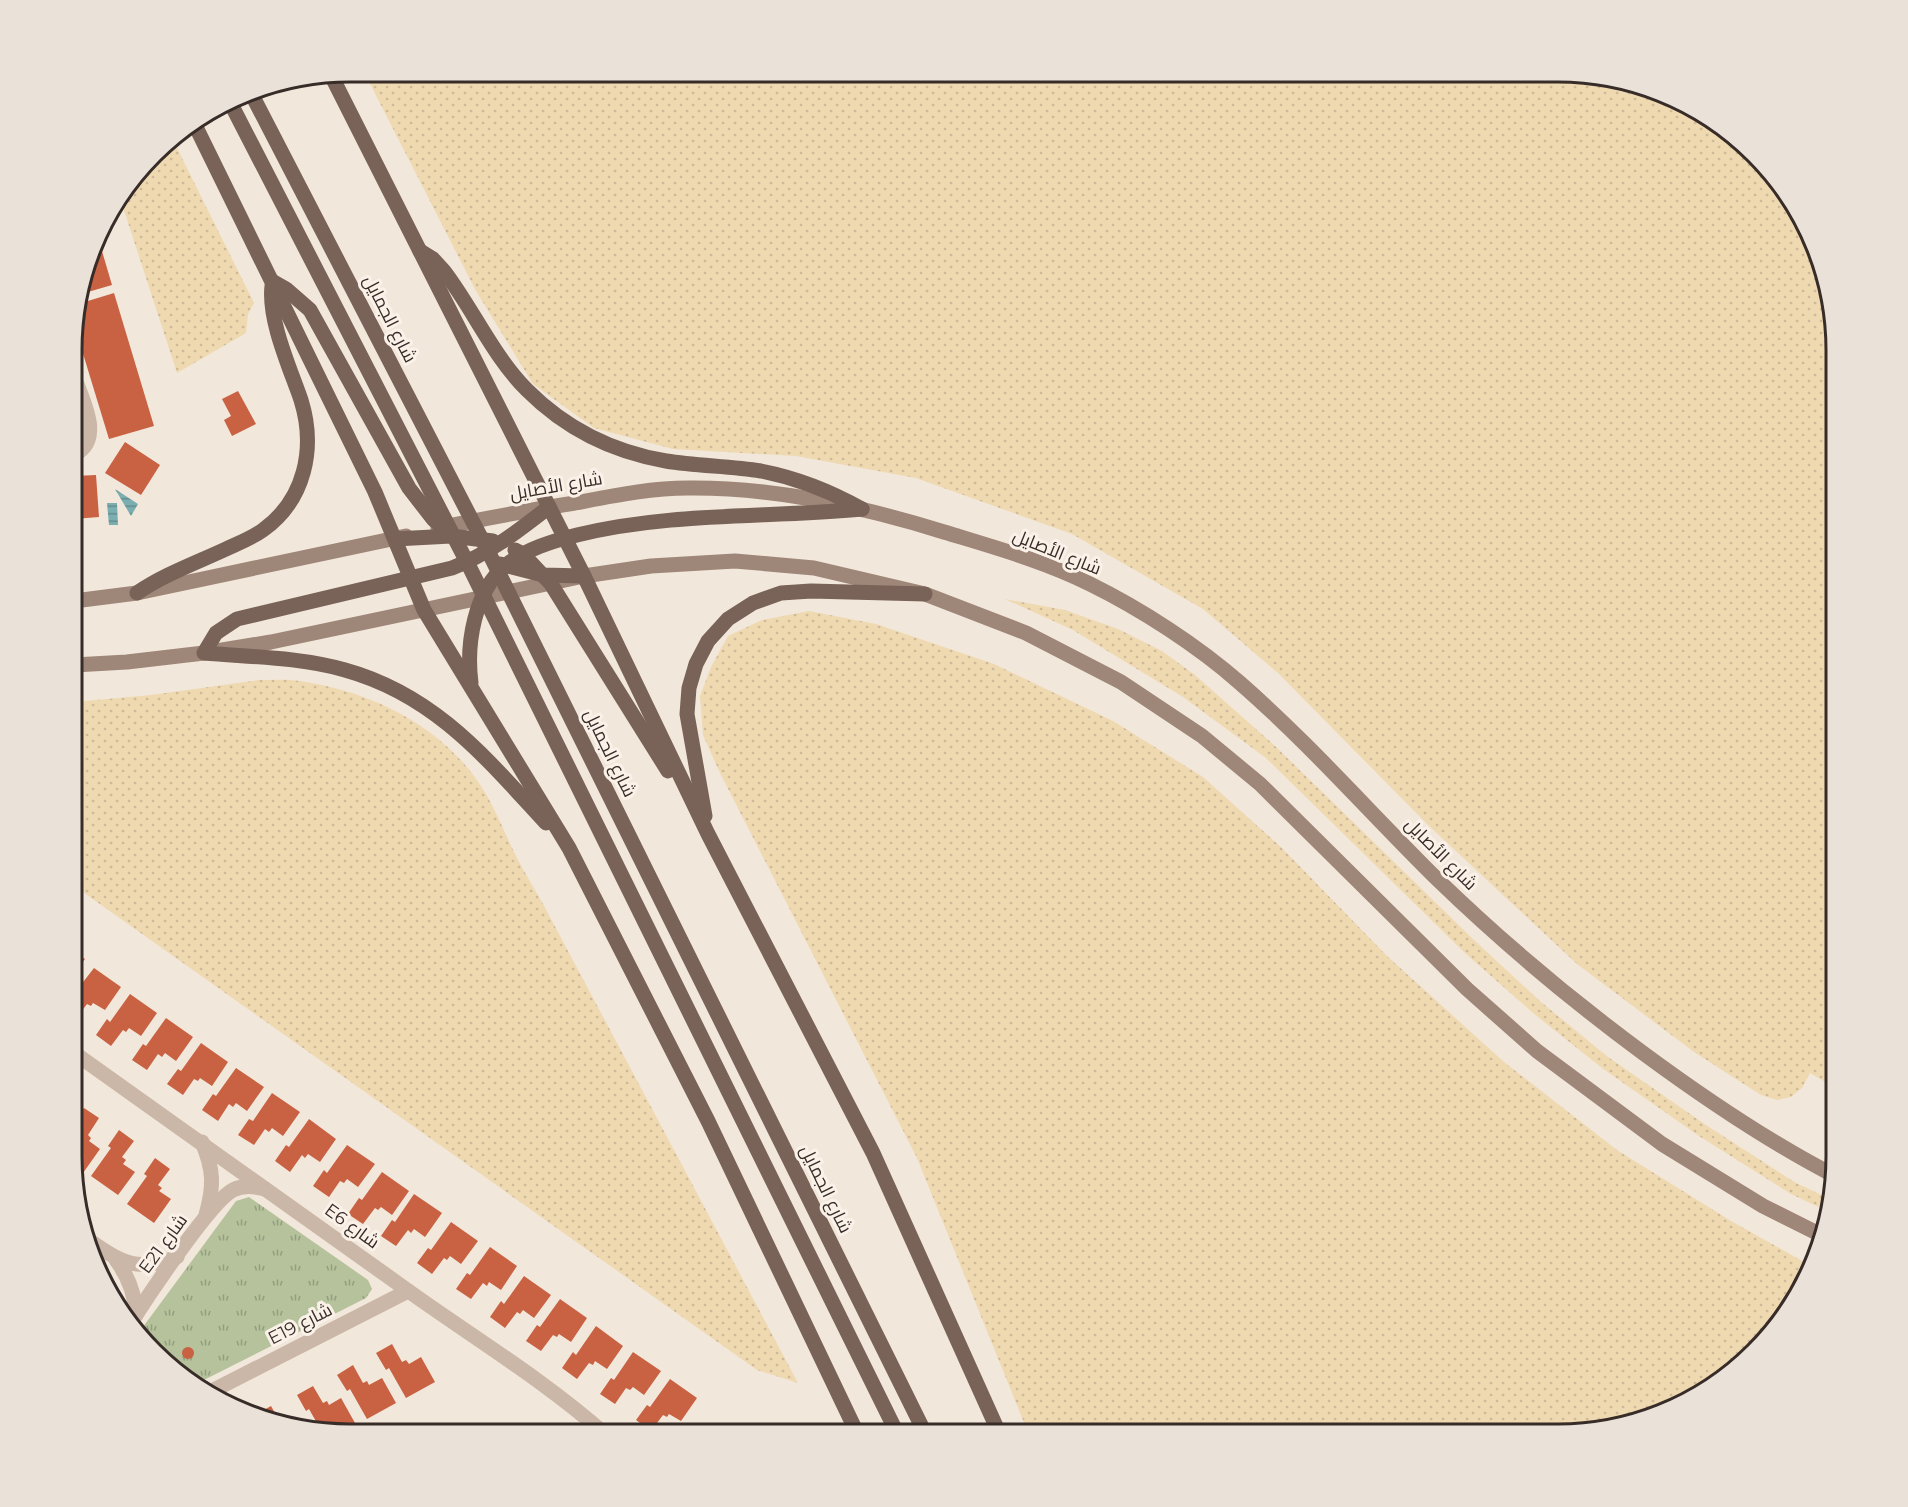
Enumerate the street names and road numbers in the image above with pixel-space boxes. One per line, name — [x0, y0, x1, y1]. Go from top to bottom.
street label: شارع الجمايل — [358, 272, 421, 367]
street label: شارع الأصايل — [508, 467, 604, 506]
street label: شارع الأصايل — [1009, 524, 1104, 581]
street label: شارع الجمايل — [578, 705, 641, 801]
street label: شارع الأصايل — [1399, 813, 1482, 896]
street label: شارع الجمايل — [794, 1141, 857, 1237]
street label: E6 شارع — [320, 1199, 384, 1254]
street label: E21 شارع — [134, 1210, 193, 1279]
street label: E19 شارع — [264, 1299, 336, 1350]

